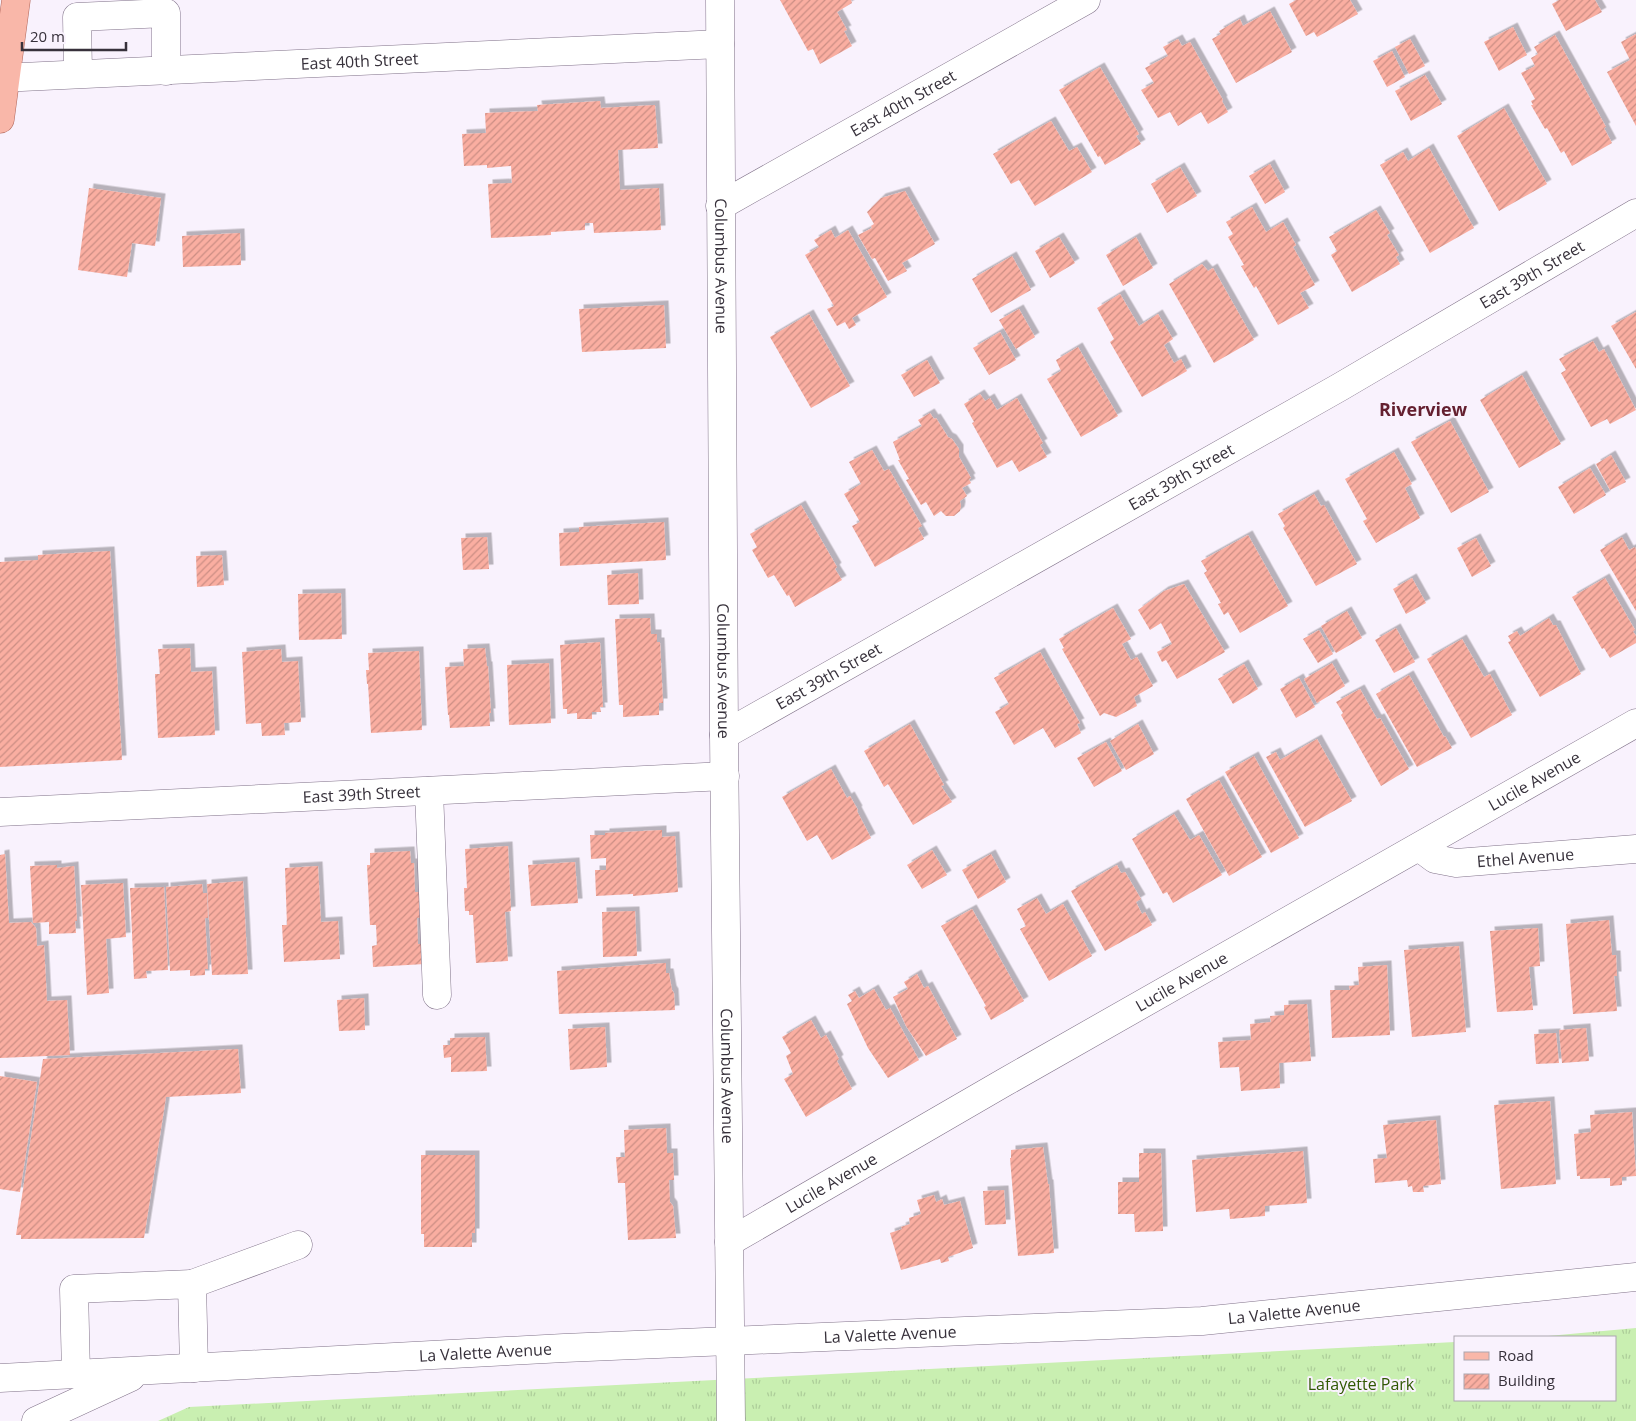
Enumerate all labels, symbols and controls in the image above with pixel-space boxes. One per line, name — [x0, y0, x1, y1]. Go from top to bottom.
scale bar — [22, 20, 126, 52]
text: 20 m — [30, 26, 65, 46]
street label: East 40th Street — [300, 47, 419, 75]
street label: East 40th Street — [846, 64, 960, 142]
street label: Columbus Avenue — [710, 198, 733, 334]
street label: East 39th Street — [1475, 235, 1588, 314]
district label: Riverview — [1379, 397, 1468, 421]
street label: East 39th Street — [1124, 438, 1238, 515]
street label: Columbus Avenue — [712, 603, 735, 739]
street label: East 39th Street — [772, 637, 885, 715]
street label: Lucile Avenue — [1484, 746, 1584, 816]
street label: East 39th Street — [302, 780, 421, 808]
street label: Ethel Avenue — [1476, 843, 1575, 872]
street label: Lucile Avenue — [1131, 947, 1232, 1017]
street label: Columbus Avenue — [716, 1008, 739, 1144]
street label: Lucile Avenue — [781, 1148, 881, 1218]
street label: La Valette Avenue — [1227, 1294, 1362, 1329]
street label: La Valette Avenue — [823, 1320, 957, 1348]
legend — [1454, 1336, 1616, 1401]
street label: La Valette Avenue — [418, 1338, 552, 1367]
text: Road — [1498, 1345, 1534, 1365]
text: Building — [1498, 1370, 1555, 1390]
park label: Lafayette Park — [1308, 1373, 1415, 1395]

